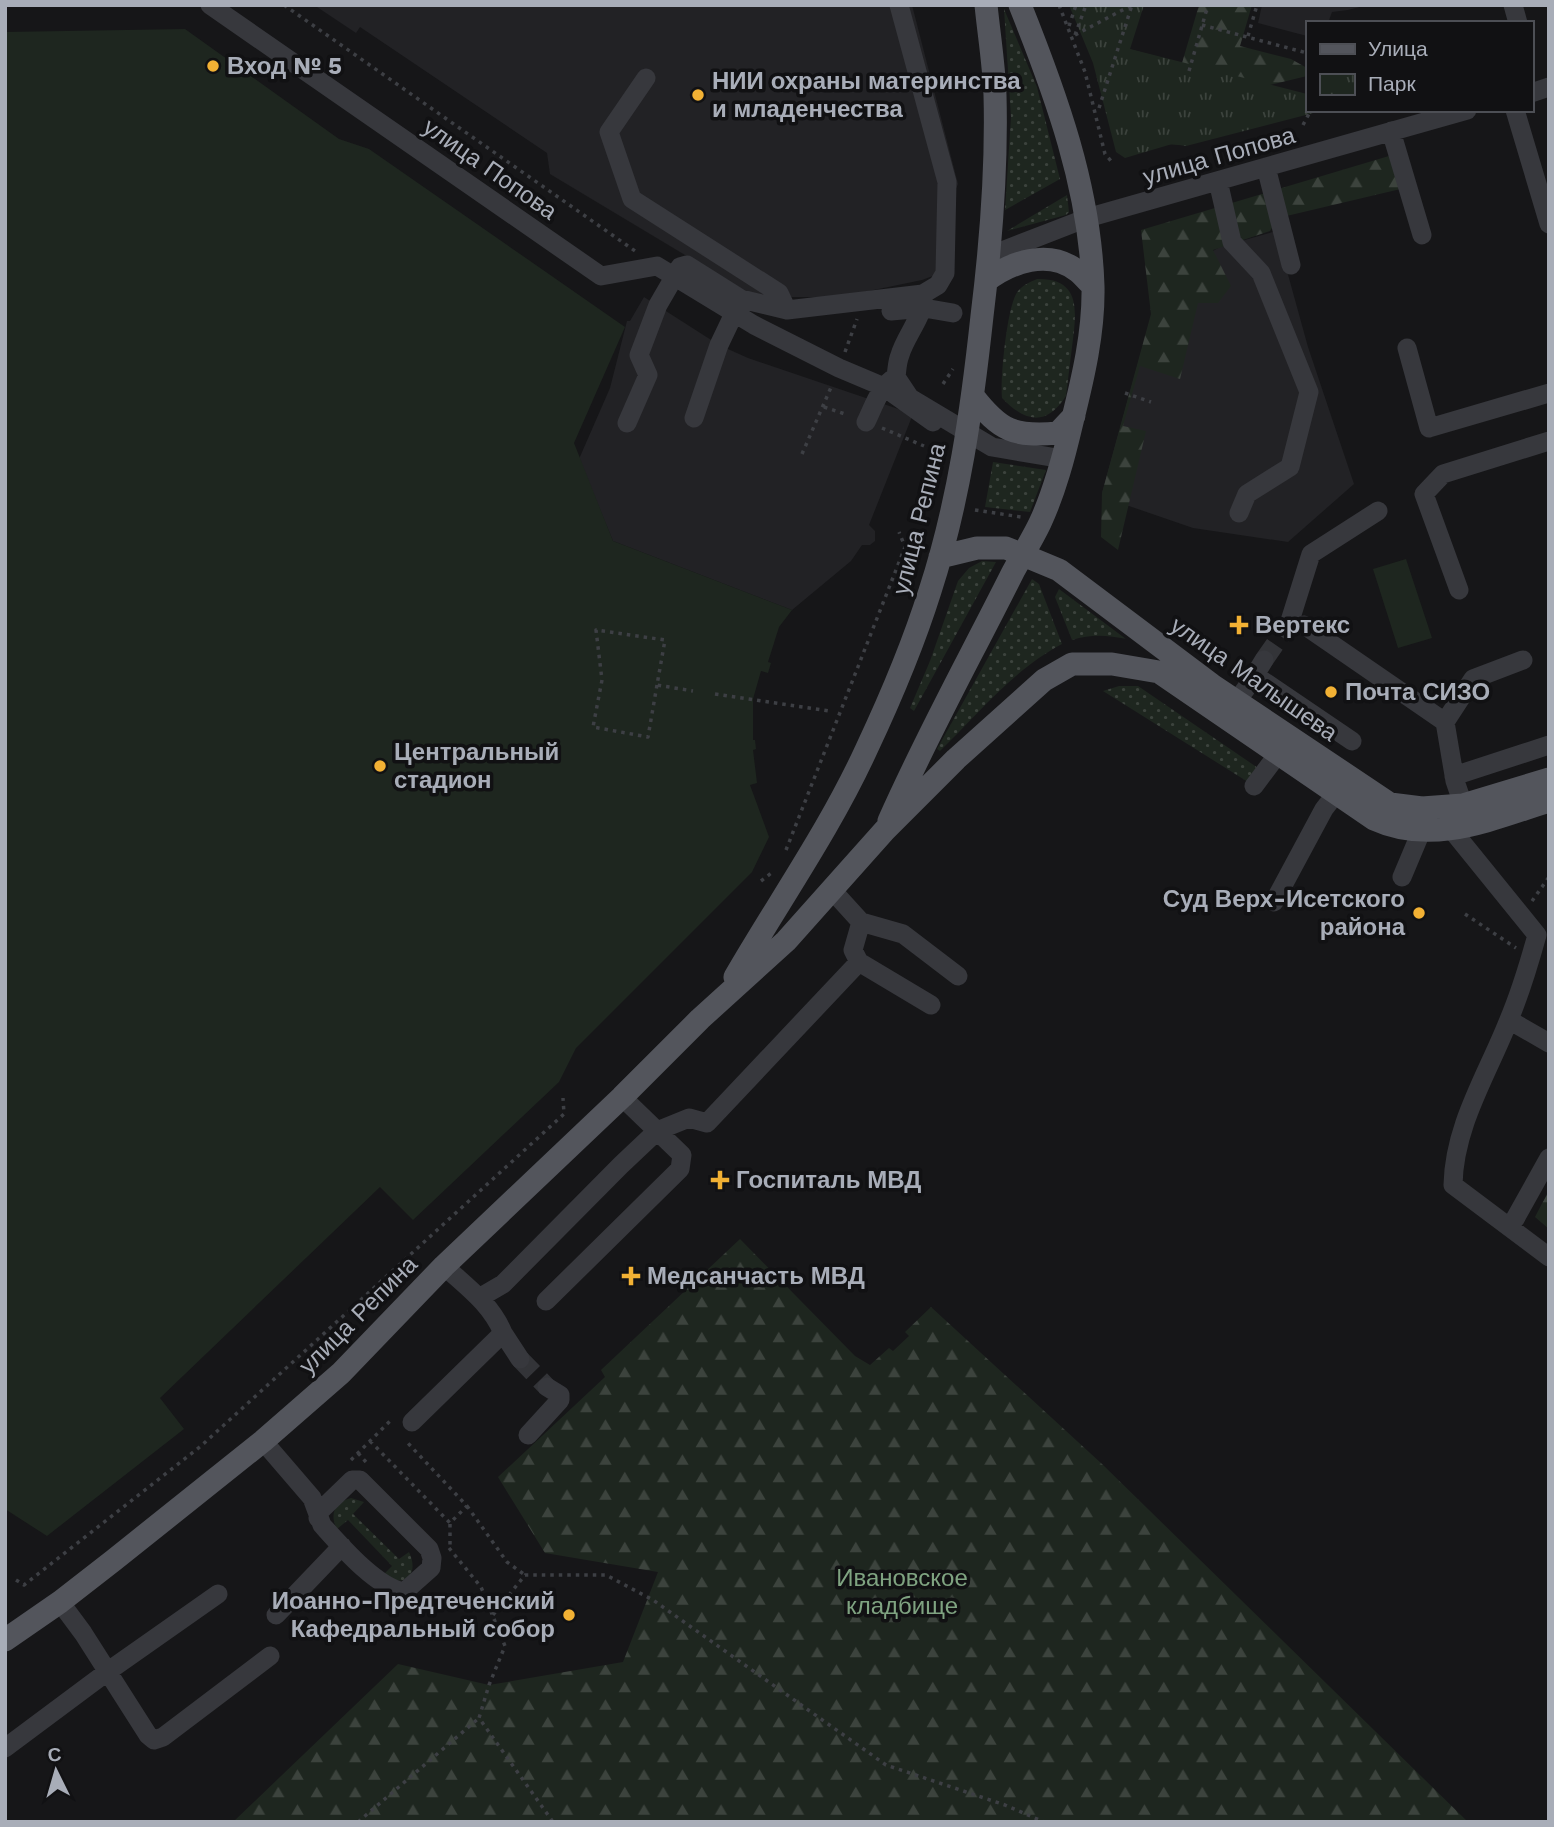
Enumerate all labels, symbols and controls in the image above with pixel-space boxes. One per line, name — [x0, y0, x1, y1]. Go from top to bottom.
legend — [1306, 21, 1533, 112]
text: Улица — [1368, 36, 1428, 61]
place label: Вход № 5 — [227, 52, 342, 80]
marker: Вход № 5 — [205, 58, 221, 74]
place label: НИИ охраны материнства и младенчества — [712, 67, 1021, 123]
text: Парк — [1368, 71, 1416, 96]
marker: НИИ охраны материнства и младенчества — [690, 87, 706, 103]
street label: улица Попова — [418, 113, 563, 226]
street label: улица Попова — [1140, 121, 1299, 191]
street label: улица Репина — [887, 440, 952, 598]
street label: улица Малышева — [1165, 611, 1343, 747]
place label: Вертекс — [1255, 611, 1350, 639]
marker: Вертекс — [1229, 615, 1249, 635]
place label: Почта СИЗО — [1345, 678, 1490, 706]
marker: Почта СИЗО — [1323, 684, 1339, 700]
place label: Центральный стадион — [394, 738, 559, 794]
marker: Центральный стадион — [372, 758, 388, 774]
place label: Суд Верх-Исетского района — [1163, 885, 1406, 941]
marker: Суд Верх-Исетского района — [1411, 905, 1427, 921]
place label: Госпиталь МВД — [736, 1166, 921, 1194]
marker: Госпиталь МВД — [710, 1170, 730, 1190]
street label: улица Репина — [293, 1250, 423, 1380]
place label: Медсанчасть МВД — [647, 1262, 865, 1290]
marker: Медсанчасть МВД — [621, 1266, 641, 1286]
park label: Ивановское кладбище — [836, 1564, 968, 1620]
place label: Иоанно-Предтеченский Кафедральный собор — [272, 1587, 555, 1643]
marker: Иоанно-Предтеченский Кафедральный собор — [561, 1607, 577, 1623]
north arrow — [21, 1736, 91, 1806]
text: С — [47, 1742, 63, 1767]

